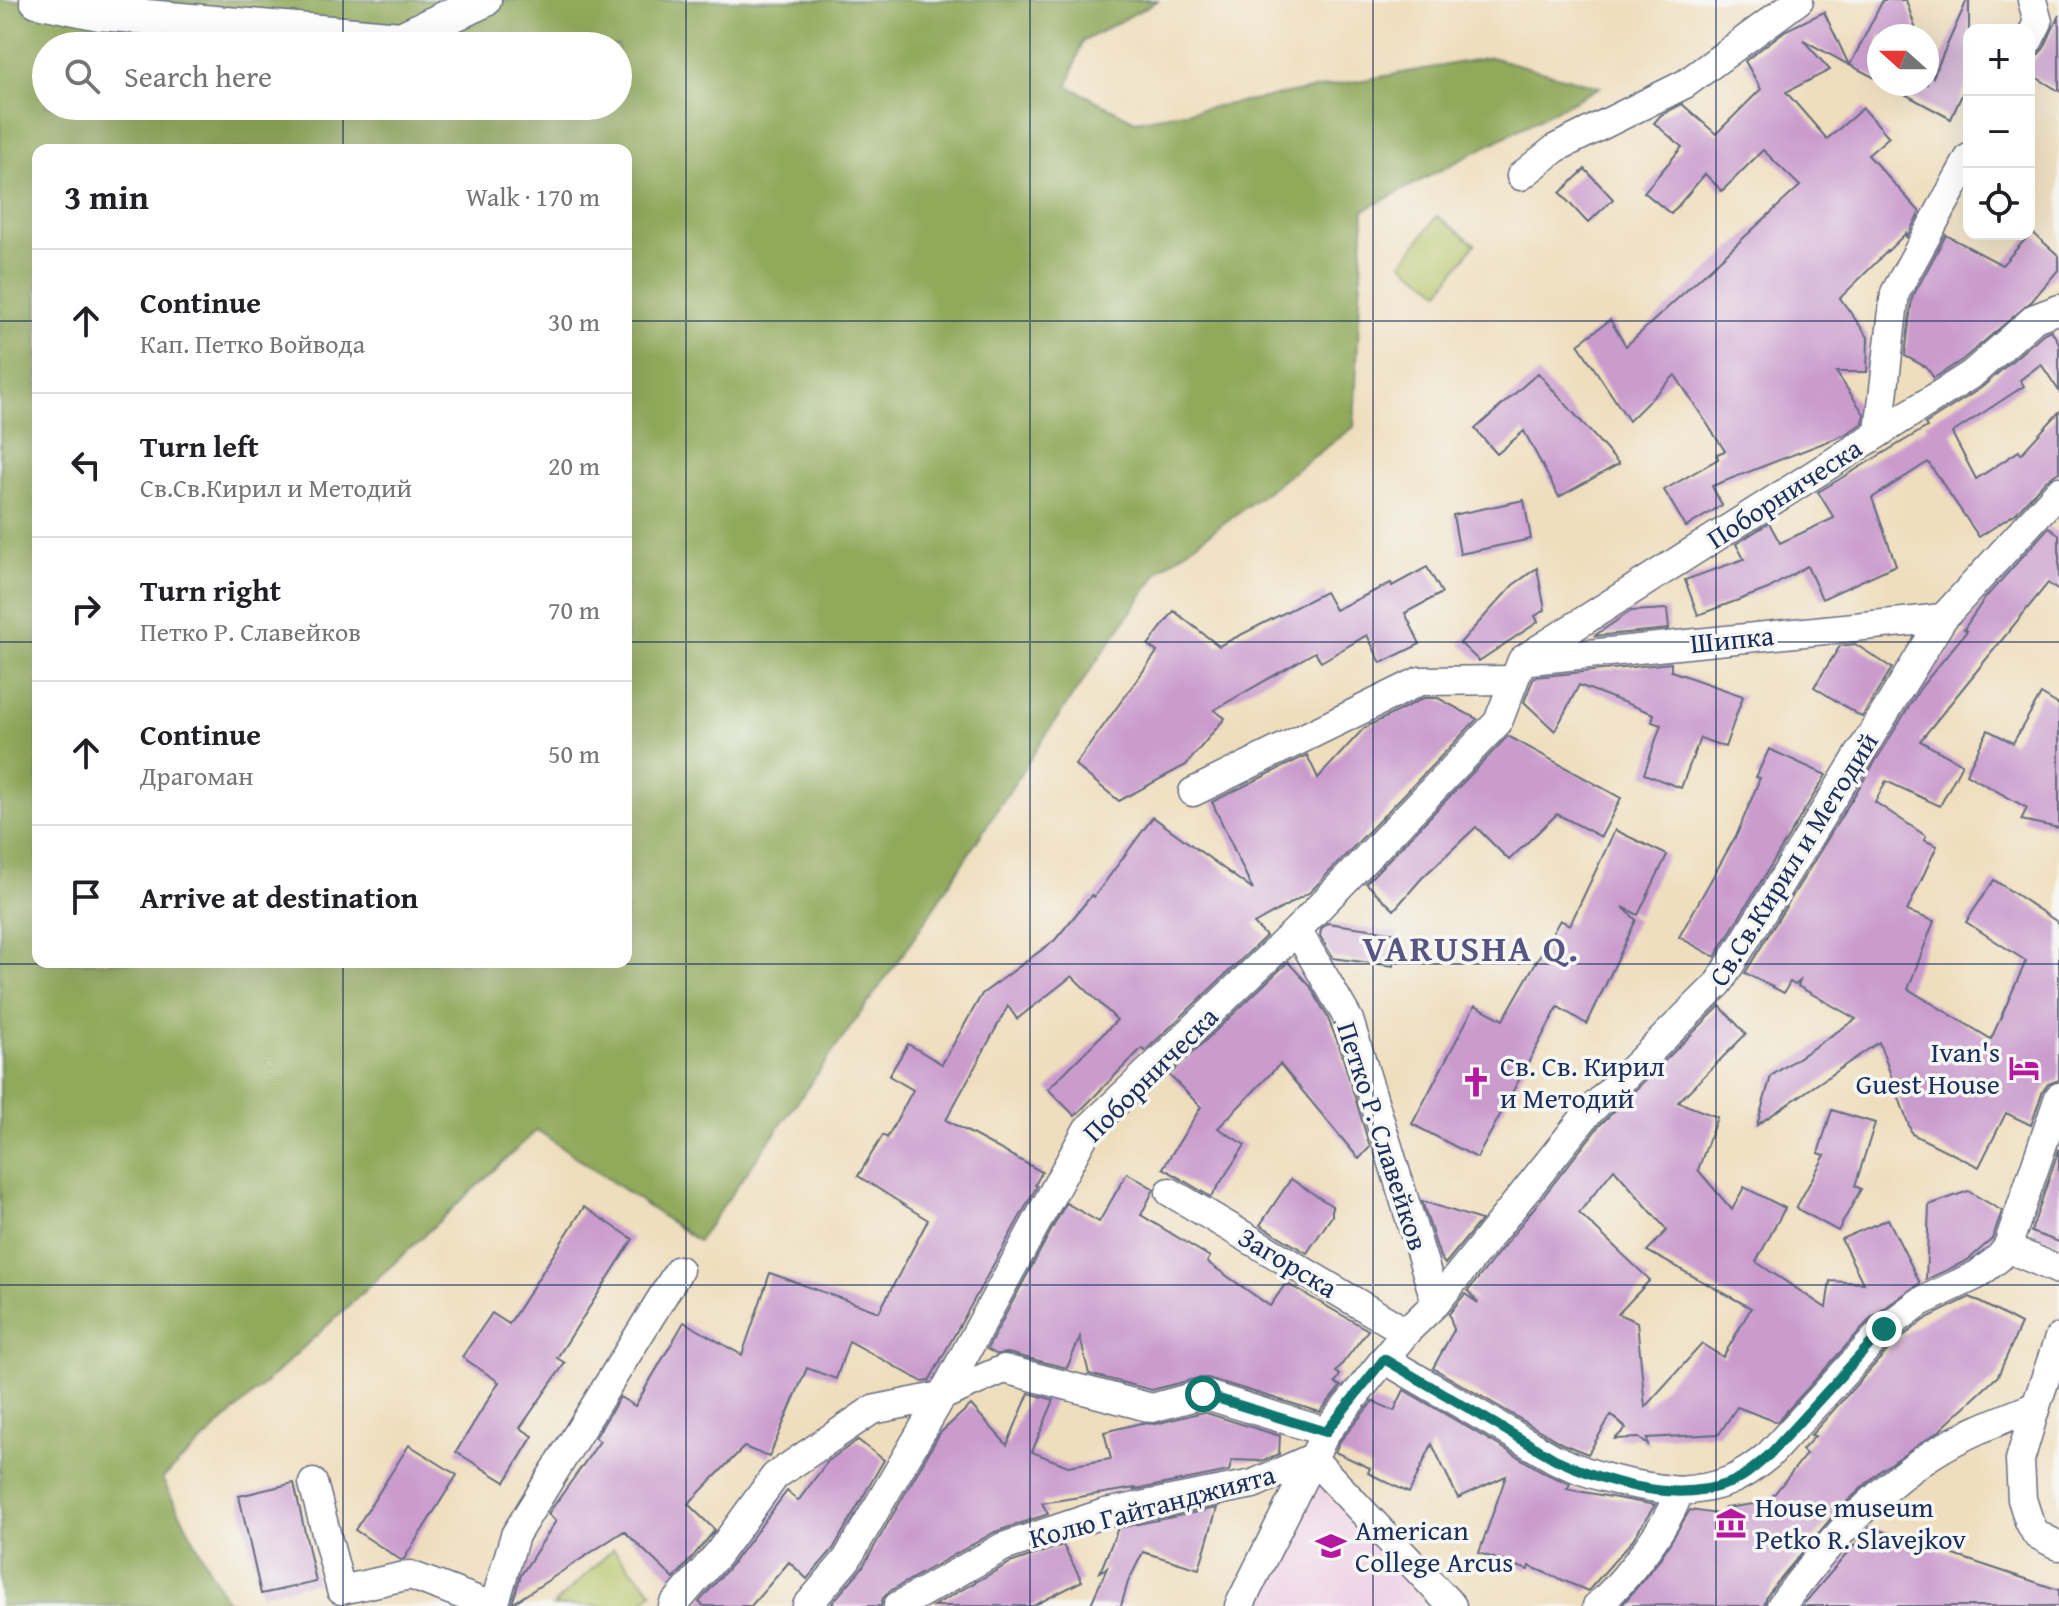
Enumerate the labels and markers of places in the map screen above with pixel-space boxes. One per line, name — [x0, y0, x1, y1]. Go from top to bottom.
place label: Ivan's Guest House — [1856, 1031, 2000, 1104]
place label: Св. Св. Кирил и Методий — [1500, 1045, 1665, 1118]
hotel icon: Ivan's Guest House — [2007, 1051, 2041, 1085]
church icon: Св. Св. Кирил и Методий — [1459, 1065, 1493, 1099]
place label: House museum Petko R. Slavejkov — [1755, 1486, 1966, 1559]
museum icon: House museum Petko R. Slavejkov — [1714, 1506, 1748, 1540]
place label: American College Arcus — [1355, 1509, 1513, 1582]
school or university icon: American College Arcus — [1314, 1529, 1348, 1563]

